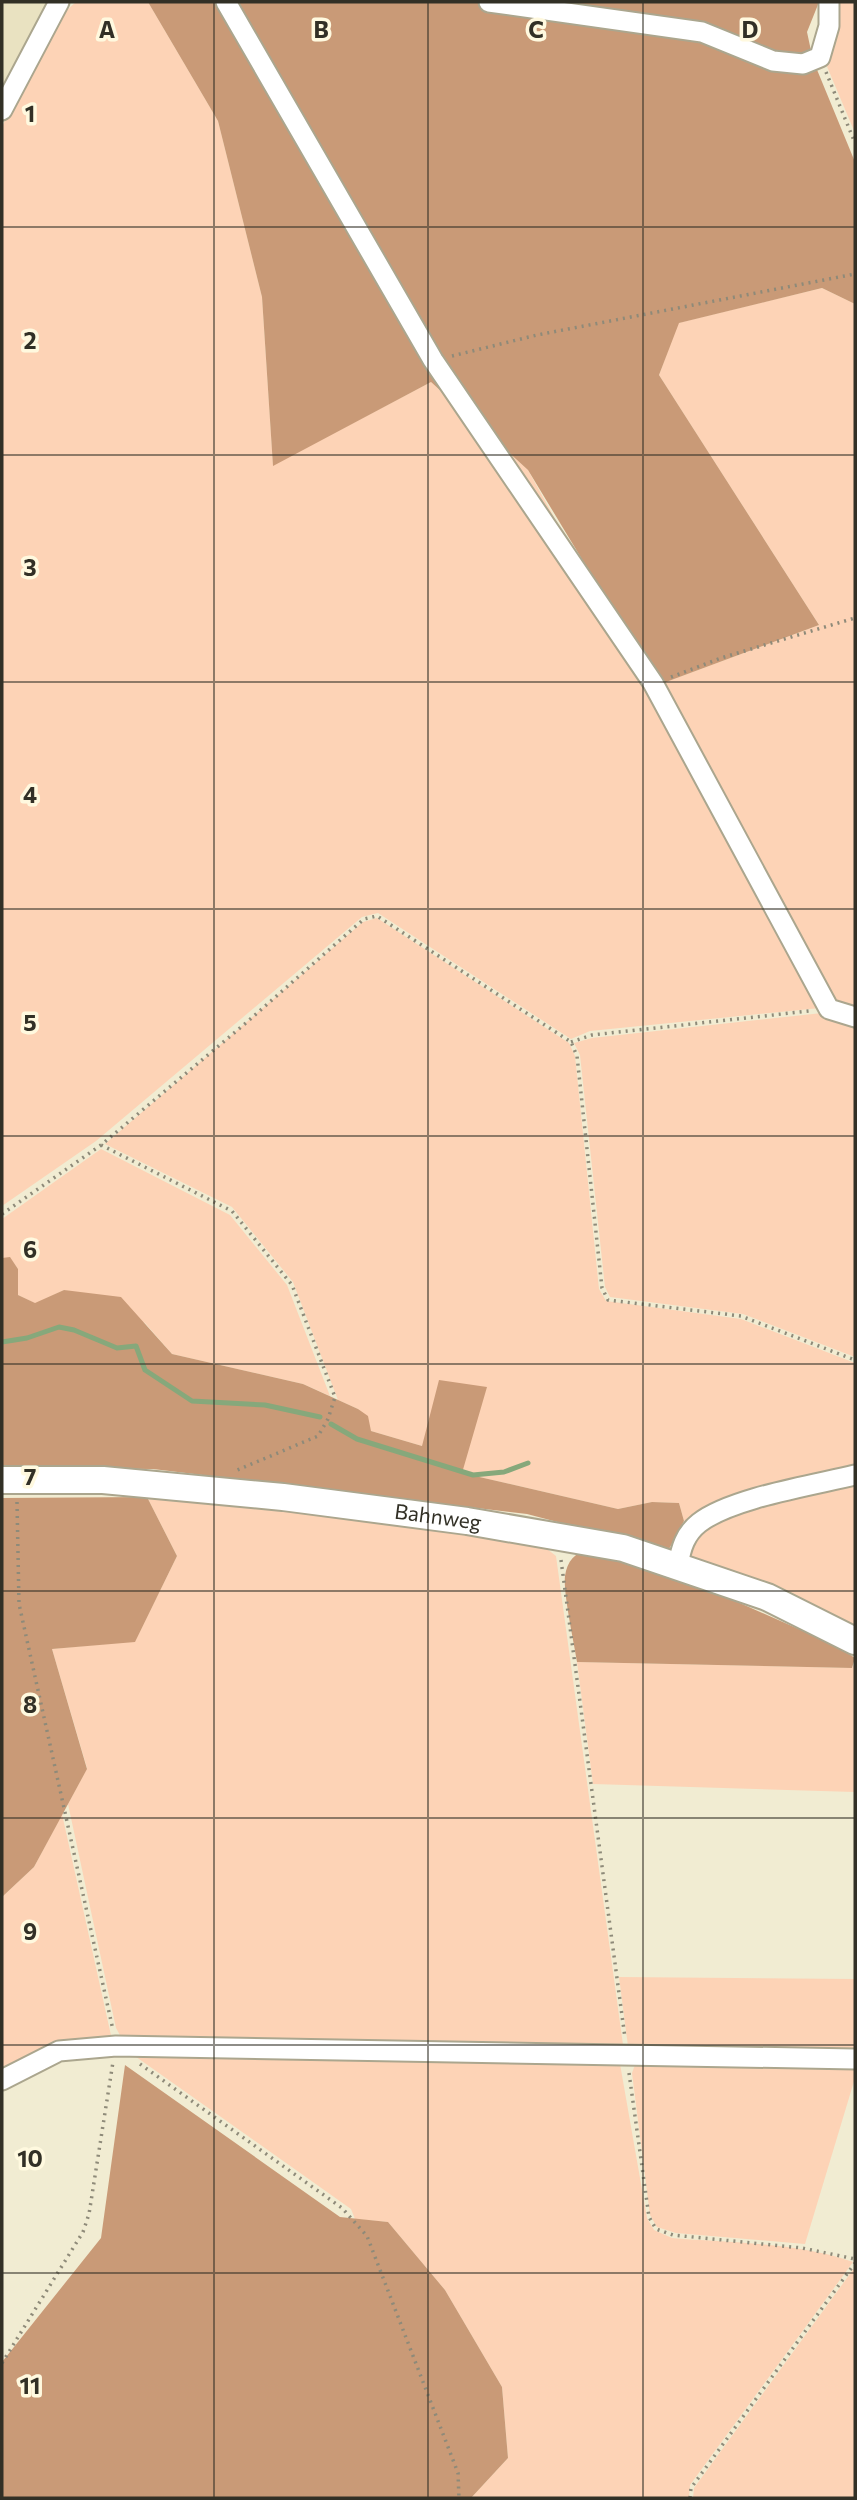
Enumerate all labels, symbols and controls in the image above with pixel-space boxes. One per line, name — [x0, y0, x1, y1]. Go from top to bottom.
text: A — [99, 15, 116, 43]
text: B — [313, 15, 329, 43]
text: C — [528, 15, 544, 43]
text: D — [742, 15, 759, 43]
text: 1 — [25, 99, 35, 127]
text: 2 — [23, 326, 37, 354]
text: 3 — [23, 553, 37, 581]
text: 4 — [23, 780, 37, 808]
text: 5 — [23, 1008, 37, 1036]
text: 6 — [23, 1235, 37, 1263]
text: 7 — [24, 1462, 36, 1490]
street label: Bahnweg — [393, 1498, 483, 1534]
text: 8 — [23, 1690, 37, 1718]
text: 9 — [23, 1917, 37, 1945]
text: 10 — [17, 2144, 43, 2172]
text: 11 — [20, 2371, 40, 2399]

